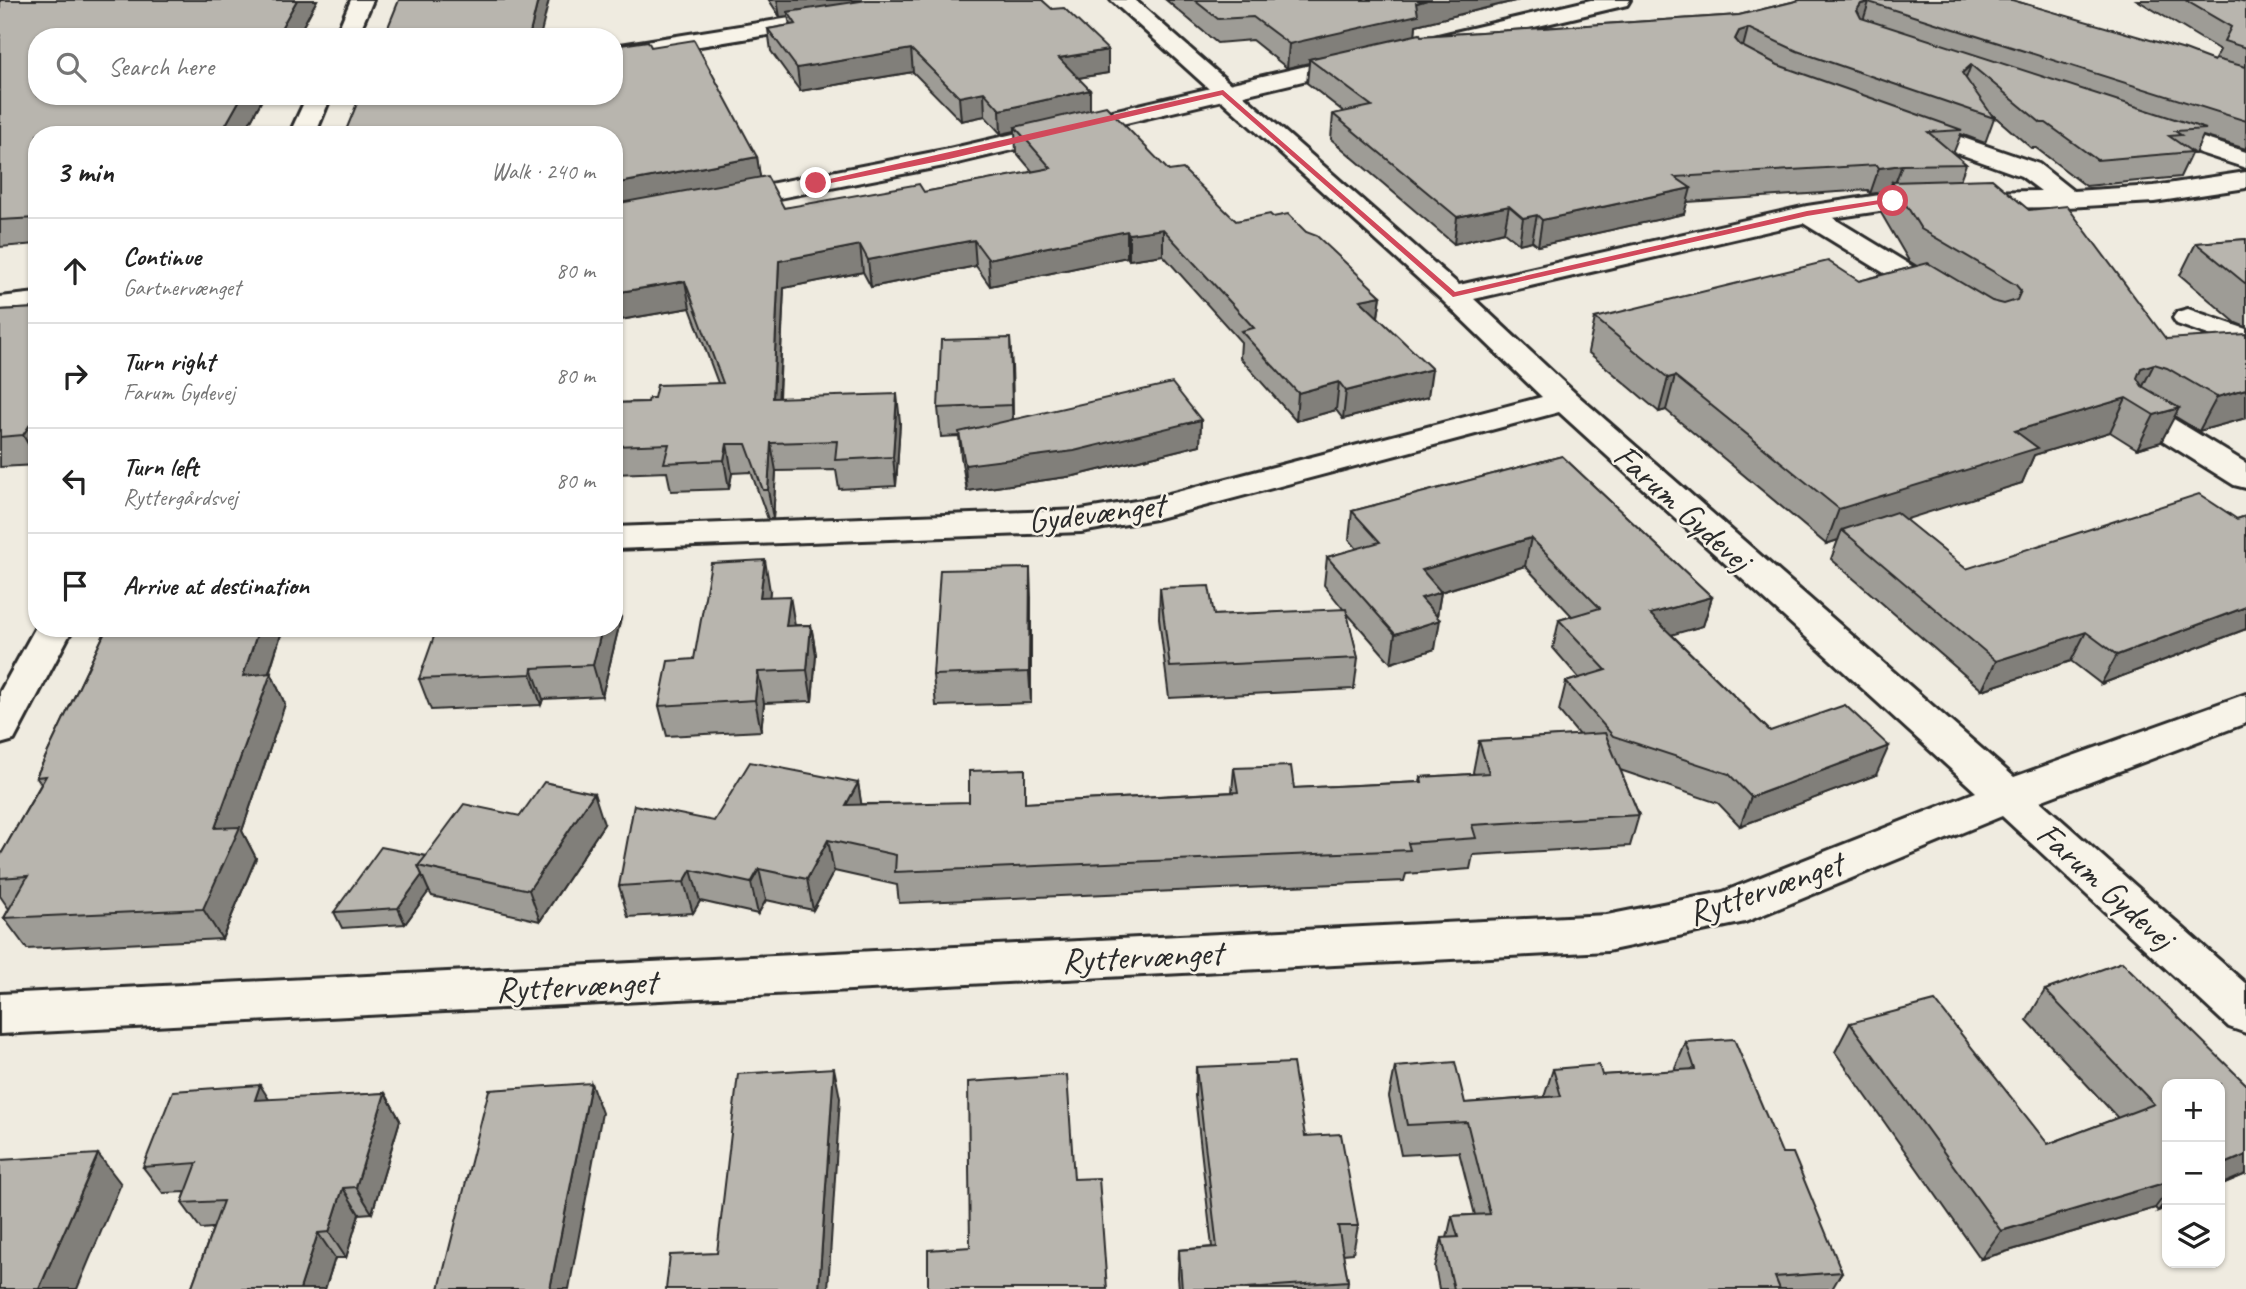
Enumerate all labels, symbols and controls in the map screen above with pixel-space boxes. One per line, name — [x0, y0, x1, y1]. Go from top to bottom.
search box — [28, 28, 623, 105]
icon: search — [52, 48, 90, 86]
text: Search here — [108, 50, 214, 83]
text: 3 min — [56, 153, 113, 191]
text: Walk · 240 m — [491, 157, 595, 186]
route end — [800, 167, 831, 198]
route start — [1877, 185, 1908, 216]
text: Continue — [123, 240, 201, 273]
icon: ahead — [56, 252, 94, 290]
text: 80 m — [556, 256, 595, 285]
text: Gartnervænget — [123, 273, 241, 302]
text: Turn right — [123, 345, 214, 378]
icon: right — [56, 357, 94, 395]
text: 80 m — [556, 361, 595, 390]
text: Farum Gydevej — [123, 378, 235, 407]
street label: Farum Gydevej — [1604, 434, 1764, 584]
text: Turn left — [123, 450, 198, 483]
icon: left — [56, 462, 94, 500]
text: 80 m — [556, 466, 595, 495]
street label: Gydevænget — [1025, 481, 1171, 543]
text: Ryttergårdsvej — [123, 483, 238, 512]
icon: arrive — [56, 567, 94, 605]
text: Arrive at destination — [123, 569, 309, 602]
street label: Farum Gydevej — [2027, 812, 2187, 962]
street label: Ryttervænget — [1682, 840, 1853, 936]
street label: Ryttervænget — [1060, 930, 1228, 983]
street label: Ryttervænget — [494, 959, 662, 1012]
map controls — [2162, 1079, 2225, 1268]
button: + — [2162, 1079, 2225, 1142]
button: − — [2162, 1142, 2225, 1205]
button: layers — [2162, 1205, 2225, 1268]

